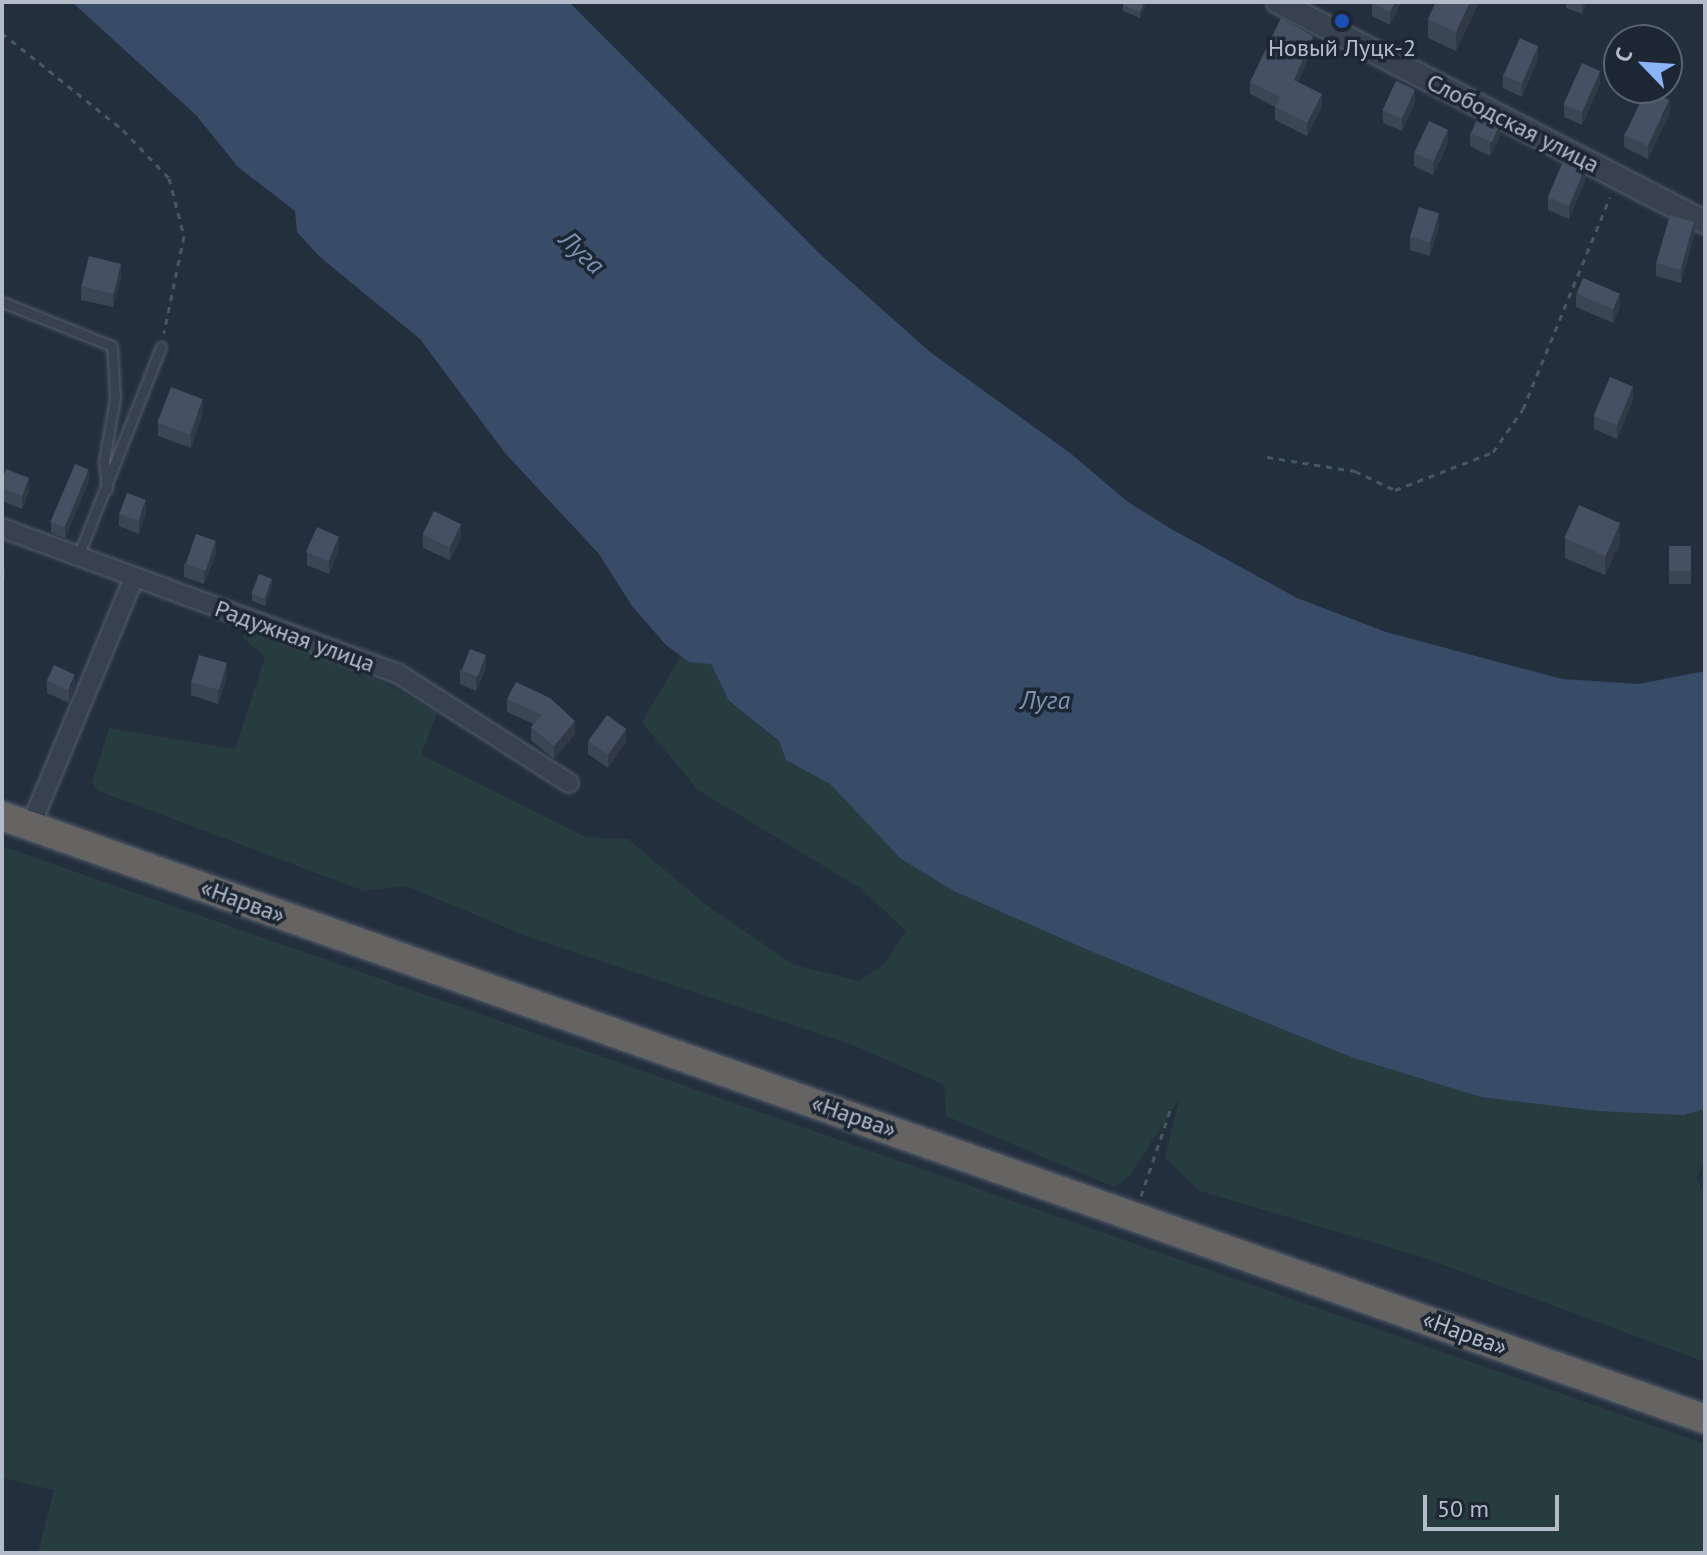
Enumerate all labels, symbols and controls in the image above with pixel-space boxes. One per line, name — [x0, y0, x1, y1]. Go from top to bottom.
marker: Новый Луцк-2 — [1333, 12, 1351, 30]
north arrow — [1603, 24, 1683, 104]
place label: Новый Луцк-2 — [1268, 34, 1416, 62]
text: С — [1608, 43, 1638, 66]
street label: Слободская улица — [1422, 67, 1604, 179]
water label: Луга — [553, 223, 611, 281]
street label: Радужная улица — [211, 594, 379, 678]
water label: Луга — [1020, 684, 1070, 716]
street label: «Нарва» — [197, 872, 289, 930]
street label: «Нарва» — [808, 1088, 900, 1144]
street label: «Нарва» — [1419, 1304, 1511, 1362]
scale bar — [1427, 1479, 1563, 1529]
text: 50 m — [1437, 1493, 1489, 1524]

